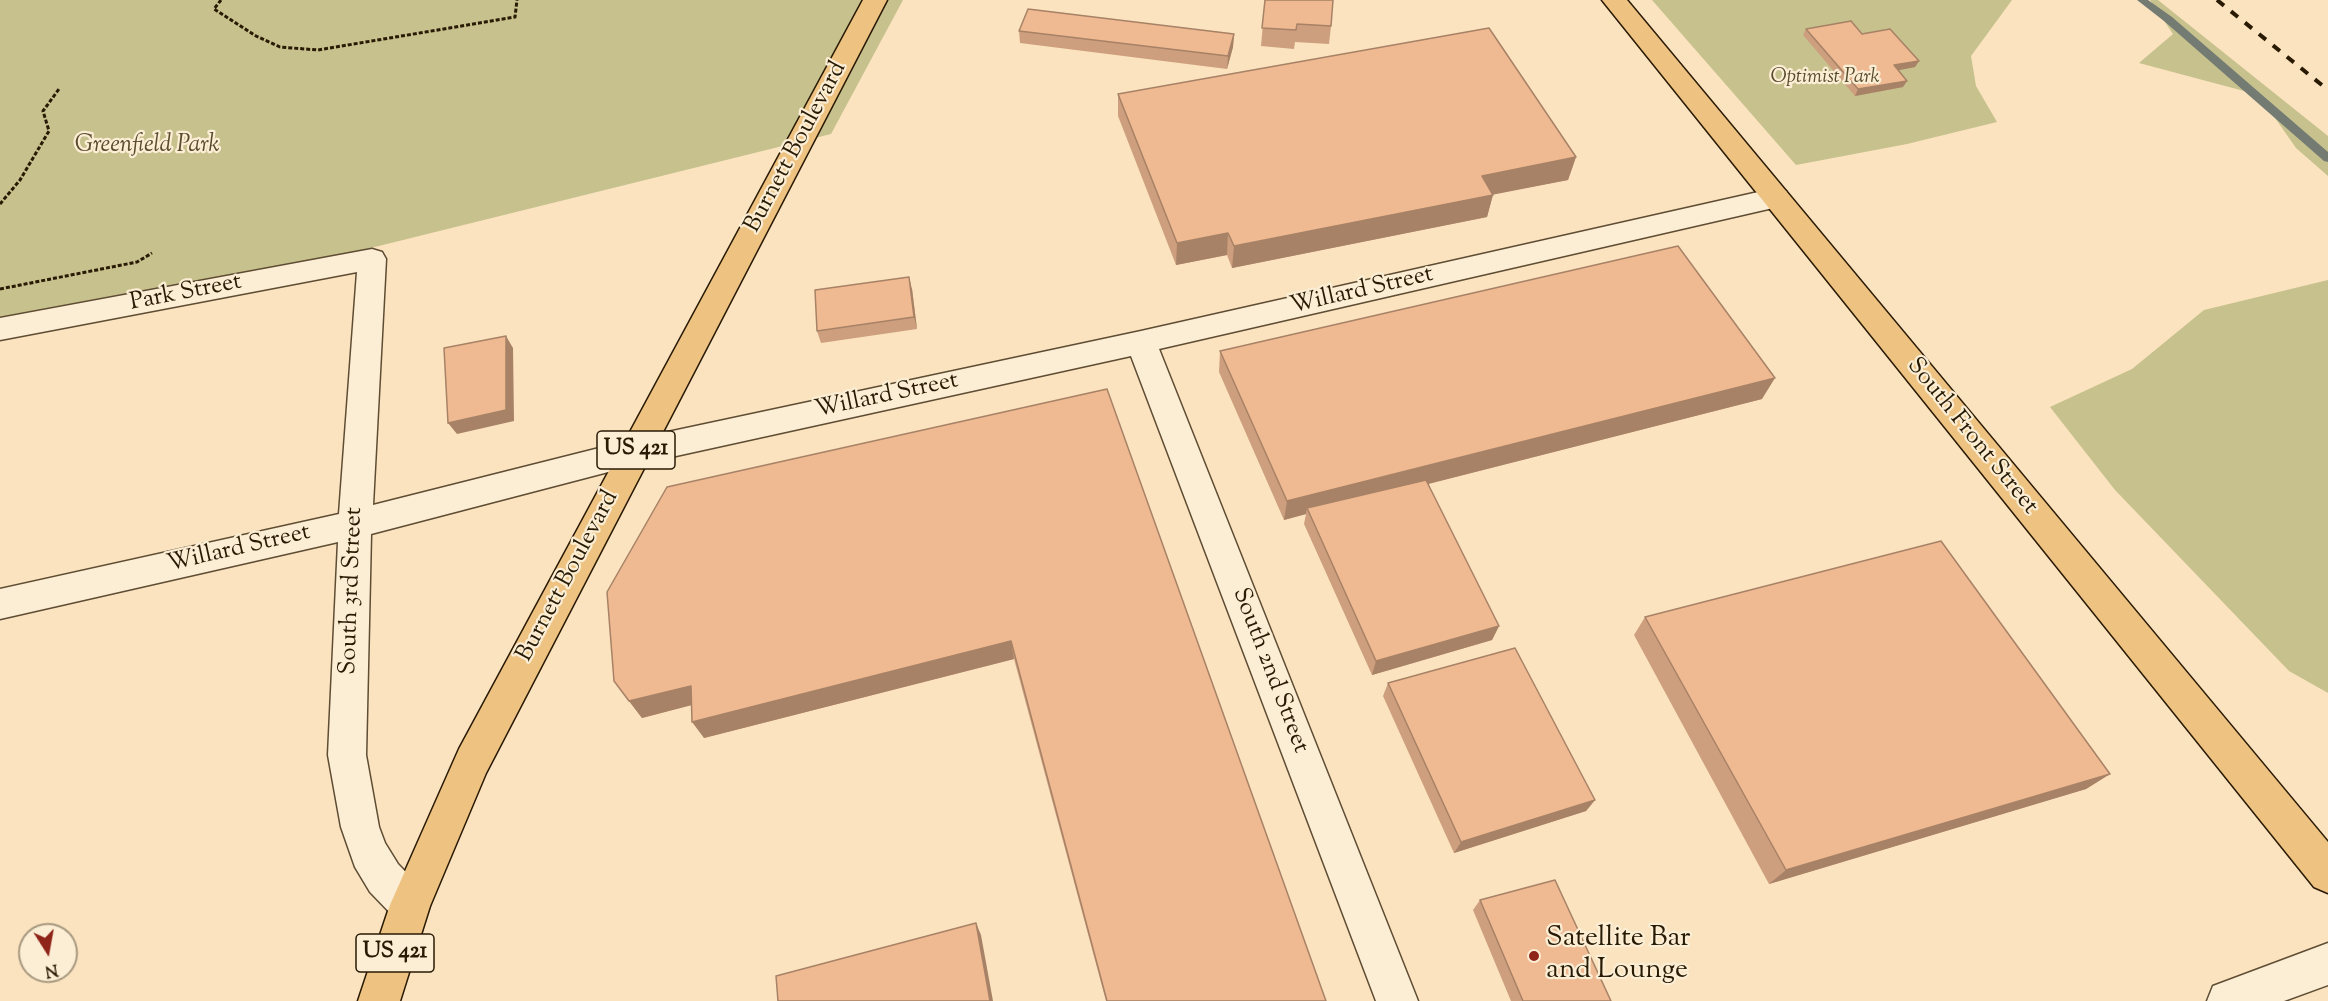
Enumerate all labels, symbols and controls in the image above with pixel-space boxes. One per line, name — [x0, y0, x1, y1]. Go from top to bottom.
street label: Burnett Boulevard — [740, 58, 854, 238]
park label: Optimist Park — [1770, 67, 1880, 91]
park label: Greenfield Park — [75, 133, 219, 161]
street label: Willard Street — [1288, 262, 1436, 322]
street label: Park Street — [128, 269, 244, 319]
street label: South Front Street — [1899, 353, 2043, 521]
street label: Willard Street — [813, 368, 961, 426]
road number: US 421 — [597, 431, 675, 469]
street label: Burnett Boulevard — [512, 487, 626, 667]
street label: South 3rd Street — [336, 507, 370, 675]
street label: Willard Street — [165, 520, 313, 580]
street label: South 2nd Street — [1224, 584, 1314, 758]
north arrow — [18, 923, 78, 983]
place label: Satellite Bar and Lounge — [1546, 923, 1690, 989]
road number: US 421 — [356, 934, 434, 972]
marker: Satellite Bar and Lounge — [1527, 949, 1541, 963]
text: N — [43, 957, 60, 982]

